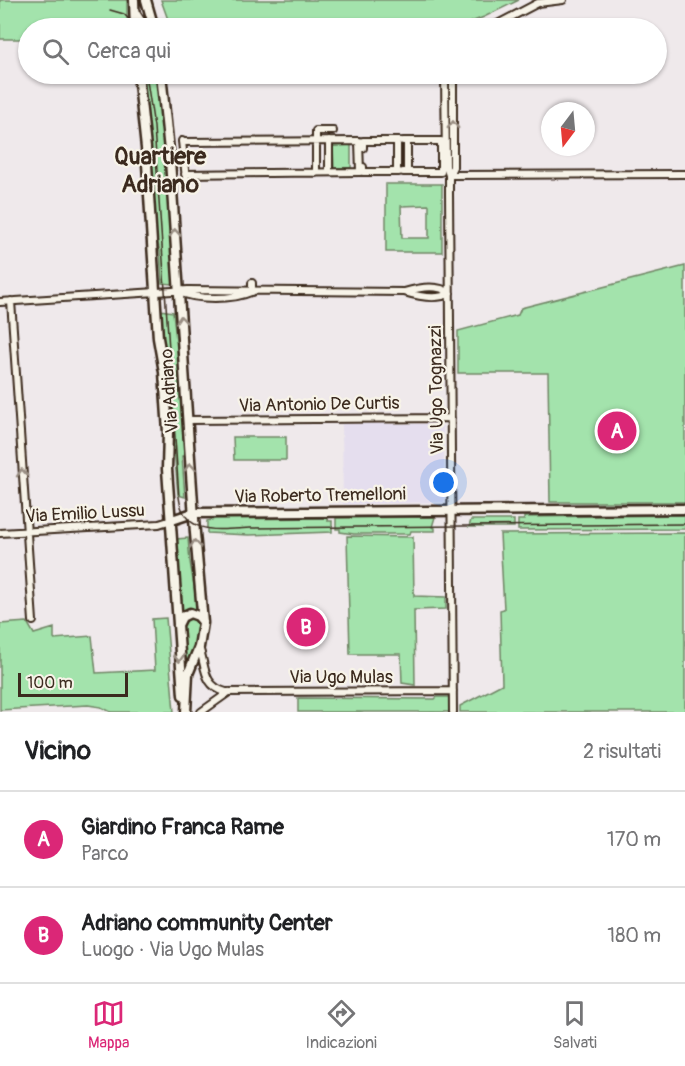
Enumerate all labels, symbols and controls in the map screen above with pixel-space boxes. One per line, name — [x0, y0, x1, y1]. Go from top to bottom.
search box — [18, 18, 667, 84]
icon: search — [39, 35, 72, 68]
text: Cerca qui — [87, 37, 171, 65]
north arrow — [541, 102, 595, 156]
one-way arrow — [447, 120, 459, 129]
district label: Quartiere Adriano — [114, 142, 207, 199]
one-way arrow — [169, 229, 182, 238]
one-way arrow — [174, 316, 187, 325]
street label: Via Ugo Tognazzi — [424, 325, 449, 455]
street label: Via Adriano — [155, 348, 184, 434]
street label: Via Antonio De Curtis — [238, 392, 400, 417]
pin: A — [598, 408, 636, 454]
one-way arrow — [184, 462, 197, 471]
your location — [429, 468, 458, 497]
one-way arrow — [16, 469, 29, 478]
street label: Via Roberto Tremelloni — [234, 483, 406, 508]
street label: Via Emilio Lussu — [25, 499, 145, 528]
one-way arrow — [189, 539, 202, 548]
pin: B — [286, 604, 326, 650]
one-way arrow — [173, 654, 186, 663]
street label: Via Ugo Mulas — [289, 666, 393, 689]
scale bar — [18, 670, 128, 698]
text: 100 m — [27, 673, 73, 693]
text: Vicino — [24, 735, 91, 767]
text: 2 risultati — [583, 739, 661, 764]
text: Giardino Franca Rame — [81, 813, 284, 841]
text: A — [37, 827, 50, 852]
text: 170 m — [607, 827, 661, 852]
text: Parco — [81, 841, 129, 866]
text: Adriano community Center — [81, 909, 333, 937]
text: B — [38, 923, 49, 948]
text: 180 m — [607, 923, 661, 948]
text: Luogo · Via Ugo Mulas — [81, 937, 264, 962]
tab: Mappa — [88, 997, 130, 1053]
tab: Indicazioni — [306, 997, 377, 1053]
tab: Salvati — [553, 997, 597, 1053]

